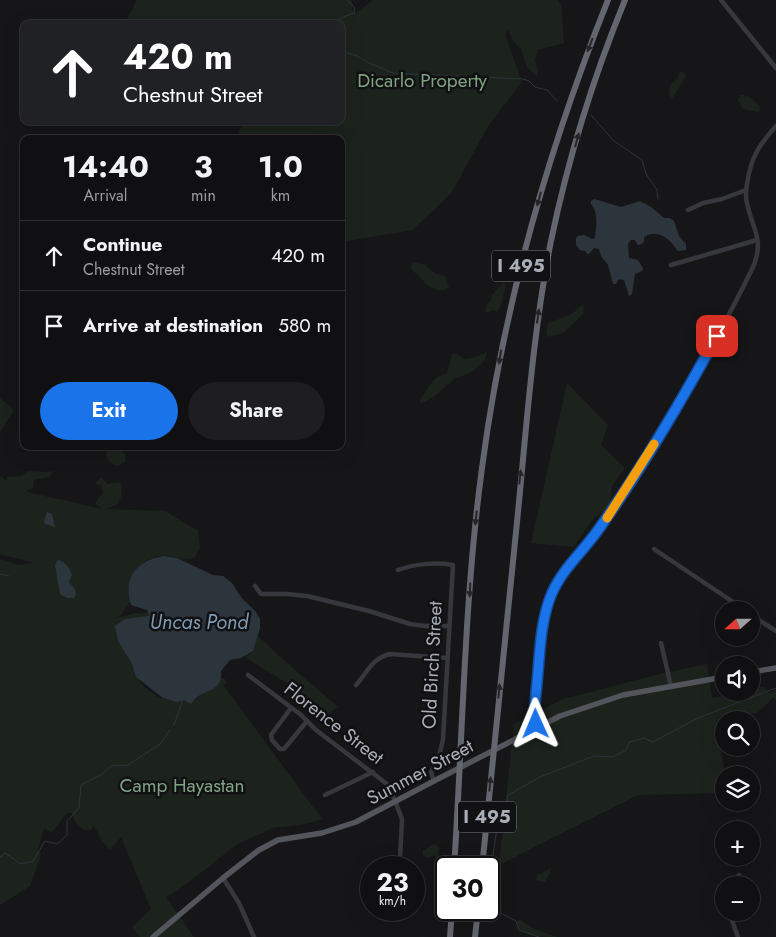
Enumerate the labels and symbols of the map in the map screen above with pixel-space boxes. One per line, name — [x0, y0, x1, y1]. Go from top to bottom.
one-way arrow — [586, 38, 594, 53]
park label: Dicarlo Property — [357, 67, 488, 94]
one-way arrow — [573, 132, 581, 147]
one-way arrow — [534, 192, 542, 207]
road number: I 495 — [492, 250, 550, 282]
one-way arrow — [535, 307, 543, 323]
pin — [696, 315, 738, 357]
one-way arrow — [496, 349, 504, 365]
one-way arrow — [516, 469, 524, 485]
one-way arrow — [472, 510, 480, 526]
one-way arrow — [465, 582, 473, 598]
street label: Old Birch Street — [415, 600, 449, 730]
north arrow — [715, 601, 760, 646]
water label: Uncas Pond — [150, 608, 249, 637]
street label: Florence Street — [278, 675, 390, 771]
one-way arrow — [496, 682, 504, 698]
position arrow — [509, 697, 561, 749]
street label: Summer Street — [362, 732, 479, 811]
park label: Camp Hayastan — [120, 772, 244, 799]
one-way arrow — [486, 776, 494, 792]
road number: I 495 — [458, 802, 516, 832]
speed limit sign: 30 — [435, 856, 500, 921]

